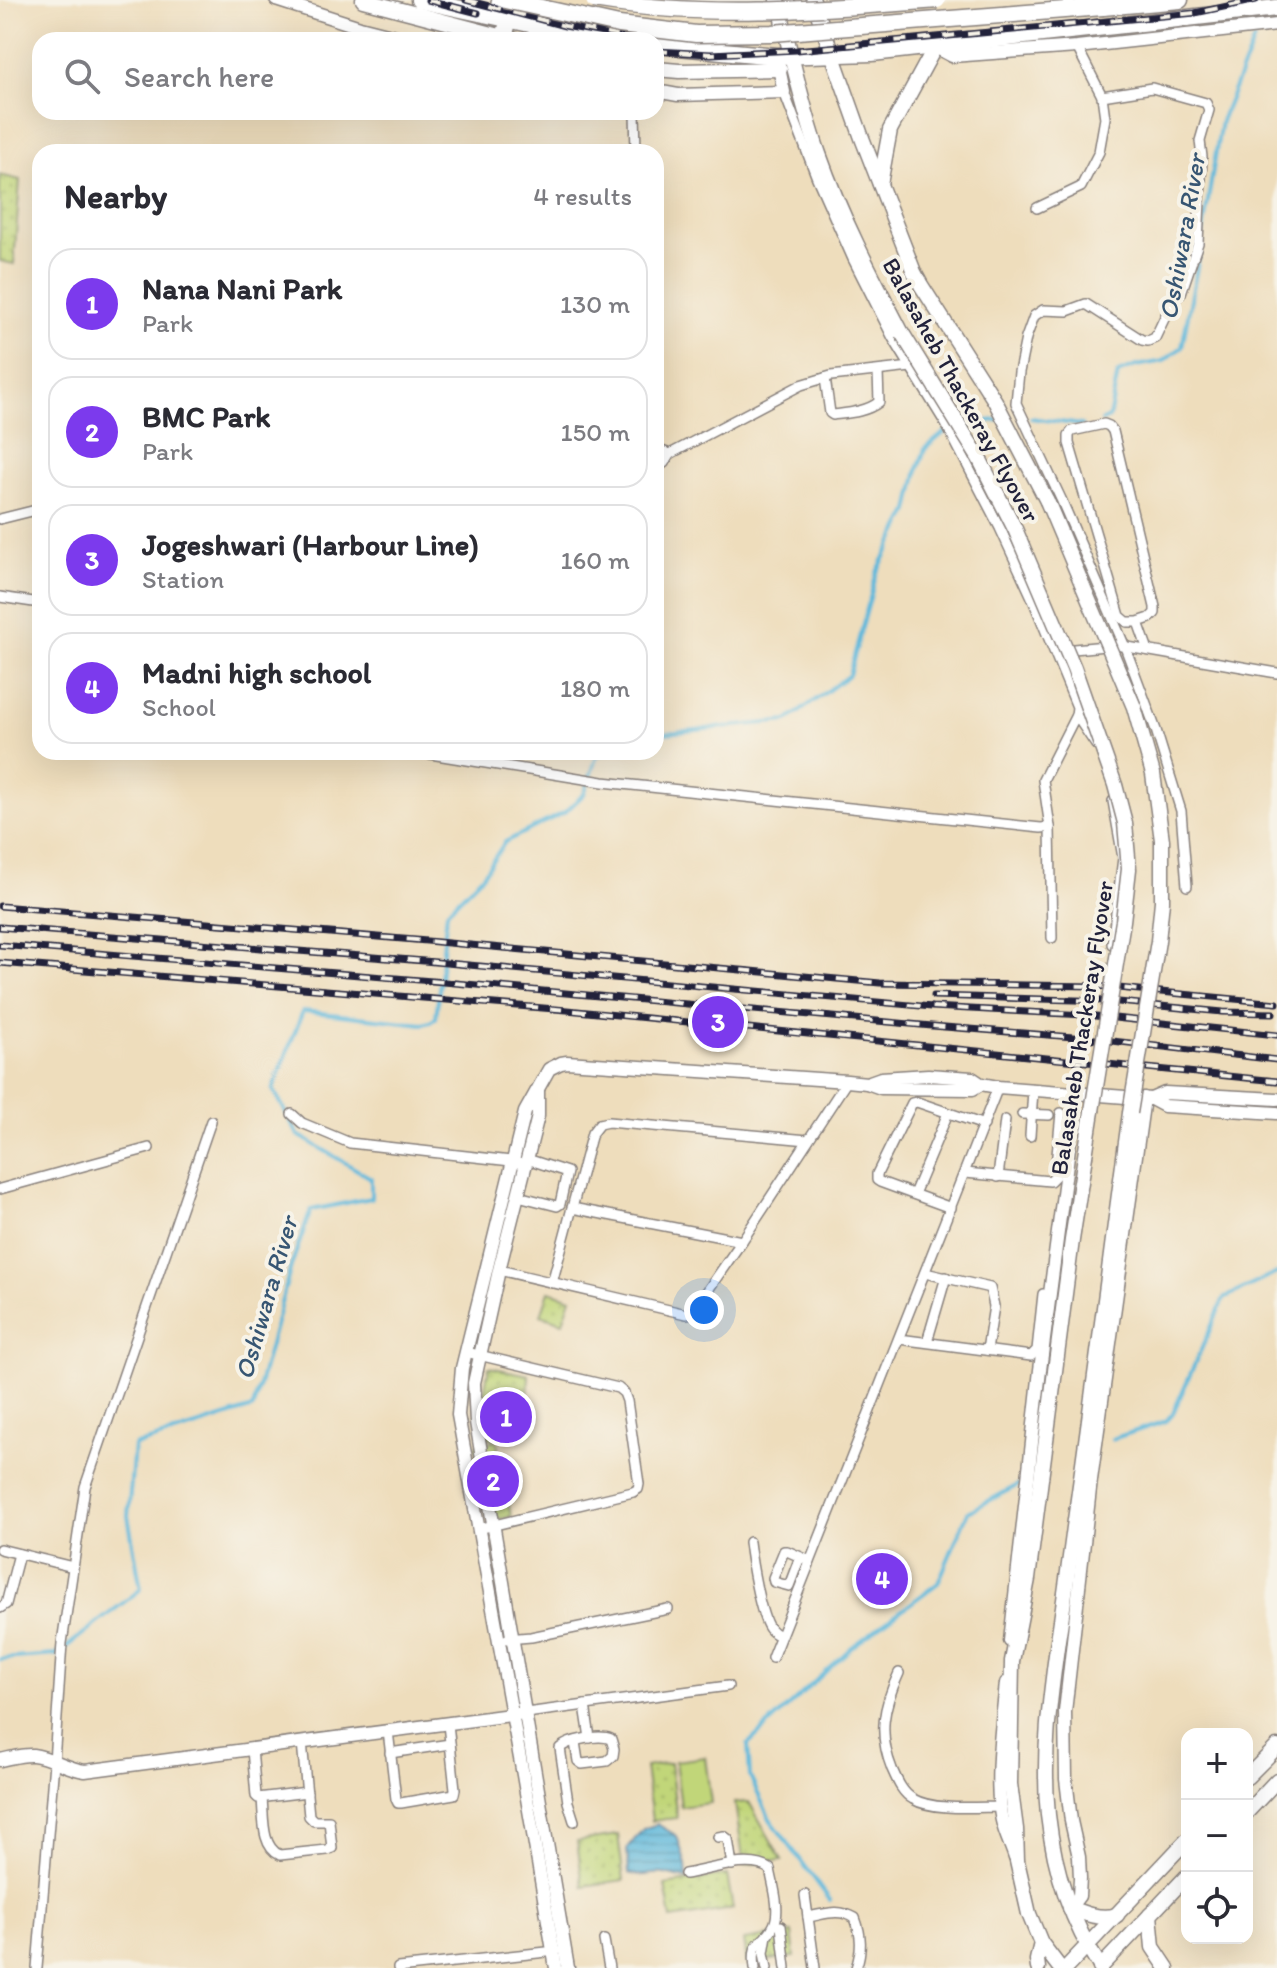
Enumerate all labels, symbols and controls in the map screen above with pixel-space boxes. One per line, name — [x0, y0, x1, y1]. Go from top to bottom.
search box — [32, 32, 664, 120]
icon: search — [60, 54, 104, 98]
text: Search here — [124, 58, 274, 95]
water label: Oshiwara River — [1152, 149, 1213, 322]
text: Nearby — [64, 176, 167, 217]
text: 4 results — [533, 180, 632, 212]
street label: Balasaheb Thackeray Flyover — [877, 253, 1047, 527]
text: Nana Nani Park — [142, 270, 342, 307]
text: 1 — [86, 288, 98, 320]
text: 130 m — [560, 288, 630, 320]
text: Park — [142, 307, 193, 339]
text: BMC Park — [142, 398, 271, 435]
text: 2 — [85, 416, 99, 448]
text: 150 m — [561, 416, 630, 448]
text: Park — [142, 435, 193, 467]
text: Jogeshwari (Harbour Line) — [142, 526, 479, 563]
text: 3 — [85, 544, 99, 576]
text: 160 m — [560, 544, 630, 576]
text: Station — [142, 563, 224, 595]
text: Madni high school — [142, 654, 371, 691]
text: 4 — [84, 672, 100, 704]
text: 180 m — [560, 672, 630, 704]
text: School — [142, 691, 216, 723]
street label: Balasaheb Thackeray Flyover — [1044, 878, 1119, 1177]
pin: 3 — [692, 992, 744, 1052]
water label: Oshiwara River — [228, 1210, 305, 1383]
your location — [684, 1290, 724, 1330]
pin: 1 — [480, 1387, 532, 1447]
pin: 2 — [467, 1451, 519, 1511]
pin: 4 — [856, 1549, 908, 1609]
map controls — [1181, 1728, 1253, 1944]
button: + — [1181, 1728, 1253, 1800]
button: − — [1181, 1800, 1253, 1872]
button: locate — [1181, 1872, 1253, 1944]

